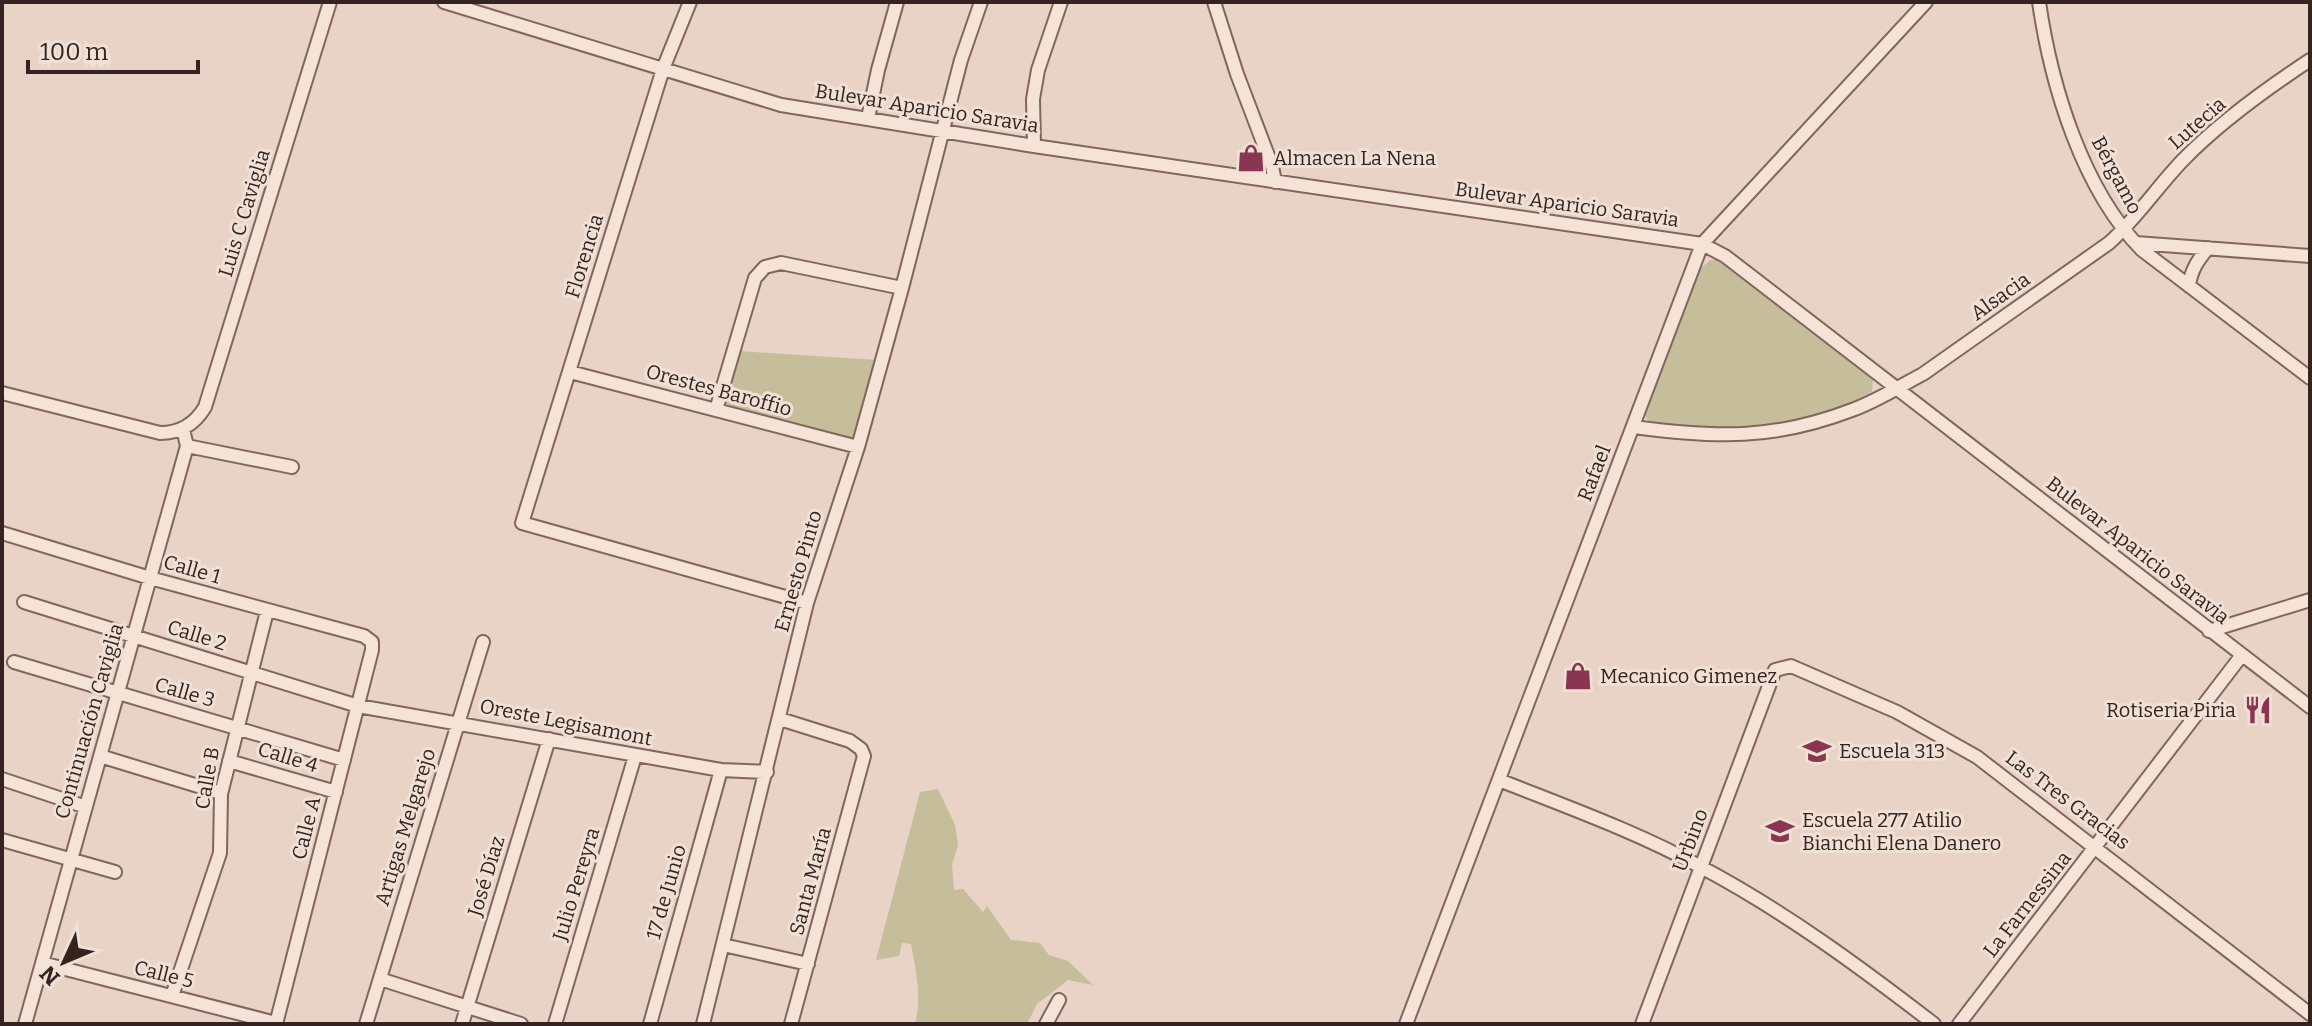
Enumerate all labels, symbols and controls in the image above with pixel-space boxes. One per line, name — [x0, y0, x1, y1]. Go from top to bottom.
scale bar — [28, 24, 198, 74]
text: 100 m — [40, 38, 108, 66]
street label: Bulevar Aparicio Saravia — [814, 78, 1041, 138]
street label: Lutecia — [2164, 92, 2230, 154]
street label: Bérgamo — [2087, 132, 2147, 218]
shop icon: Almacen La Nena — [1236, 143, 1266, 173]
street label: Luis C Caviglia — [213, 146, 275, 280]
place label: Almacen La Nena — [1273, 146, 1436, 170]
street label: Bulevar Aparicio Saravia — [1453, 176, 1681, 232]
street label: Florencia — [560, 211, 608, 301]
street label: Alsacia — [1966, 267, 2034, 325]
street label: Orestes Baroffio — [643, 359, 795, 421]
street label: Rafael — [1572, 441, 1616, 504]
street label: Bulevar Aparicio Saravia — [2042, 471, 2234, 629]
street label: Ernesto Pinto — [769, 507, 827, 635]
street label: Calle 1 — [161, 549, 223, 589]
street label: Calle 2 — [164, 615, 230, 655]
street label: Continuación Caviglia — [50, 620, 128, 822]
shop icon: Mecanico Gimenez — [1563, 661, 1593, 691]
place label: Mecanico Gimenez — [1600, 664, 1777, 688]
street label: Calle 3 — [152, 672, 218, 712]
street label: Oreste Legisamont — [478, 694, 654, 750]
restaurant icon: Rotiseria Piria — [2243, 695, 2273, 725]
place label: Rotiseria Piria — [2106, 698, 2236, 722]
school or university icon: Escuela 313 — [1802, 736, 1832, 766]
street label: Calle 4 — [255, 737, 321, 778]
place label: Escuela 313 — [1839, 739, 1945, 763]
street label: Calle B — [190, 745, 224, 811]
street label: Artigas Melgarejo — [370, 745, 441, 909]
street label: Las Tres Gracias — [2001, 745, 2135, 855]
street label: Calle A — [287, 793, 326, 862]
street label: Urbino — [1667, 805, 1713, 875]
place label: Escuela 277 Atilio Bianchi Elena Danero — [1802, 808, 2001, 855]
school or university icon: Escuela 277 Atilio Bianchi Elena Danero — [1765, 816, 1795, 846]
street label: Santa María — [784, 824, 836, 938]
street label: Julio Pereyra — [547, 825, 605, 944]
street label: José Díaz — [462, 833, 510, 920]
street label: 17 de Junio — [641, 842, 691, 942]
street label: La Farnessina — [1978, 846, 2076, 962]
north arrow — [24, 922, 104, 1002]
street label: Calle 5 — [132, 955, 196, 993]
text: N — [34, 960, 66, 991]

